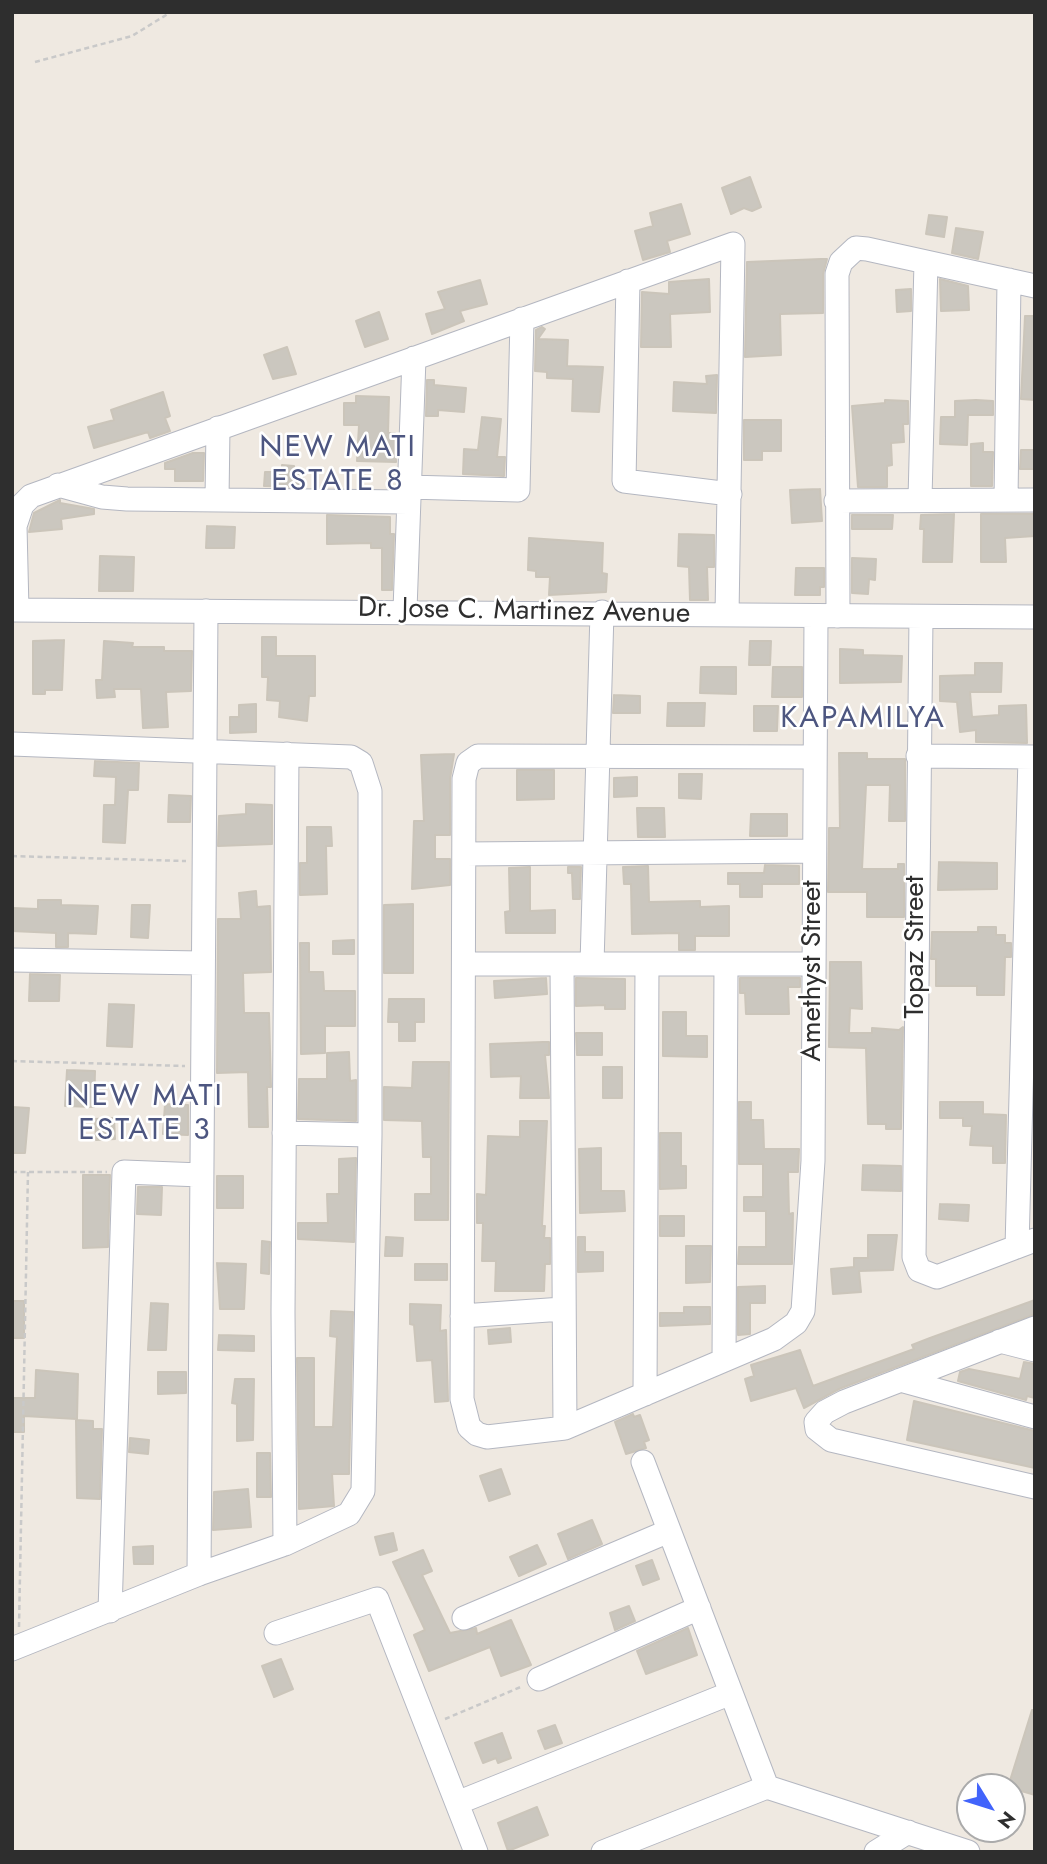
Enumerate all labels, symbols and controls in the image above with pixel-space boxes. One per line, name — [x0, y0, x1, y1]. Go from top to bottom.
district label: NEW MATI ESTATE 8 — [260, 431, 416, 502]
street label: Dr. Jose C. Martinez Avenue — [358, 592, 690, 632]
district label: KAPAMILYA — [781, 702, 945, 738]
street label: Topaz Street — [899, 875, 933, 1019]
street label: Amethyst Street — [796, 880, 830, 1062]
district label: NEW MATI ESTATE 3 — [67, 1080, 223, 1150]
north arrow — [956, 1773, 1026, 1843]
text: N — [991, 1806, 1022, 1834]

